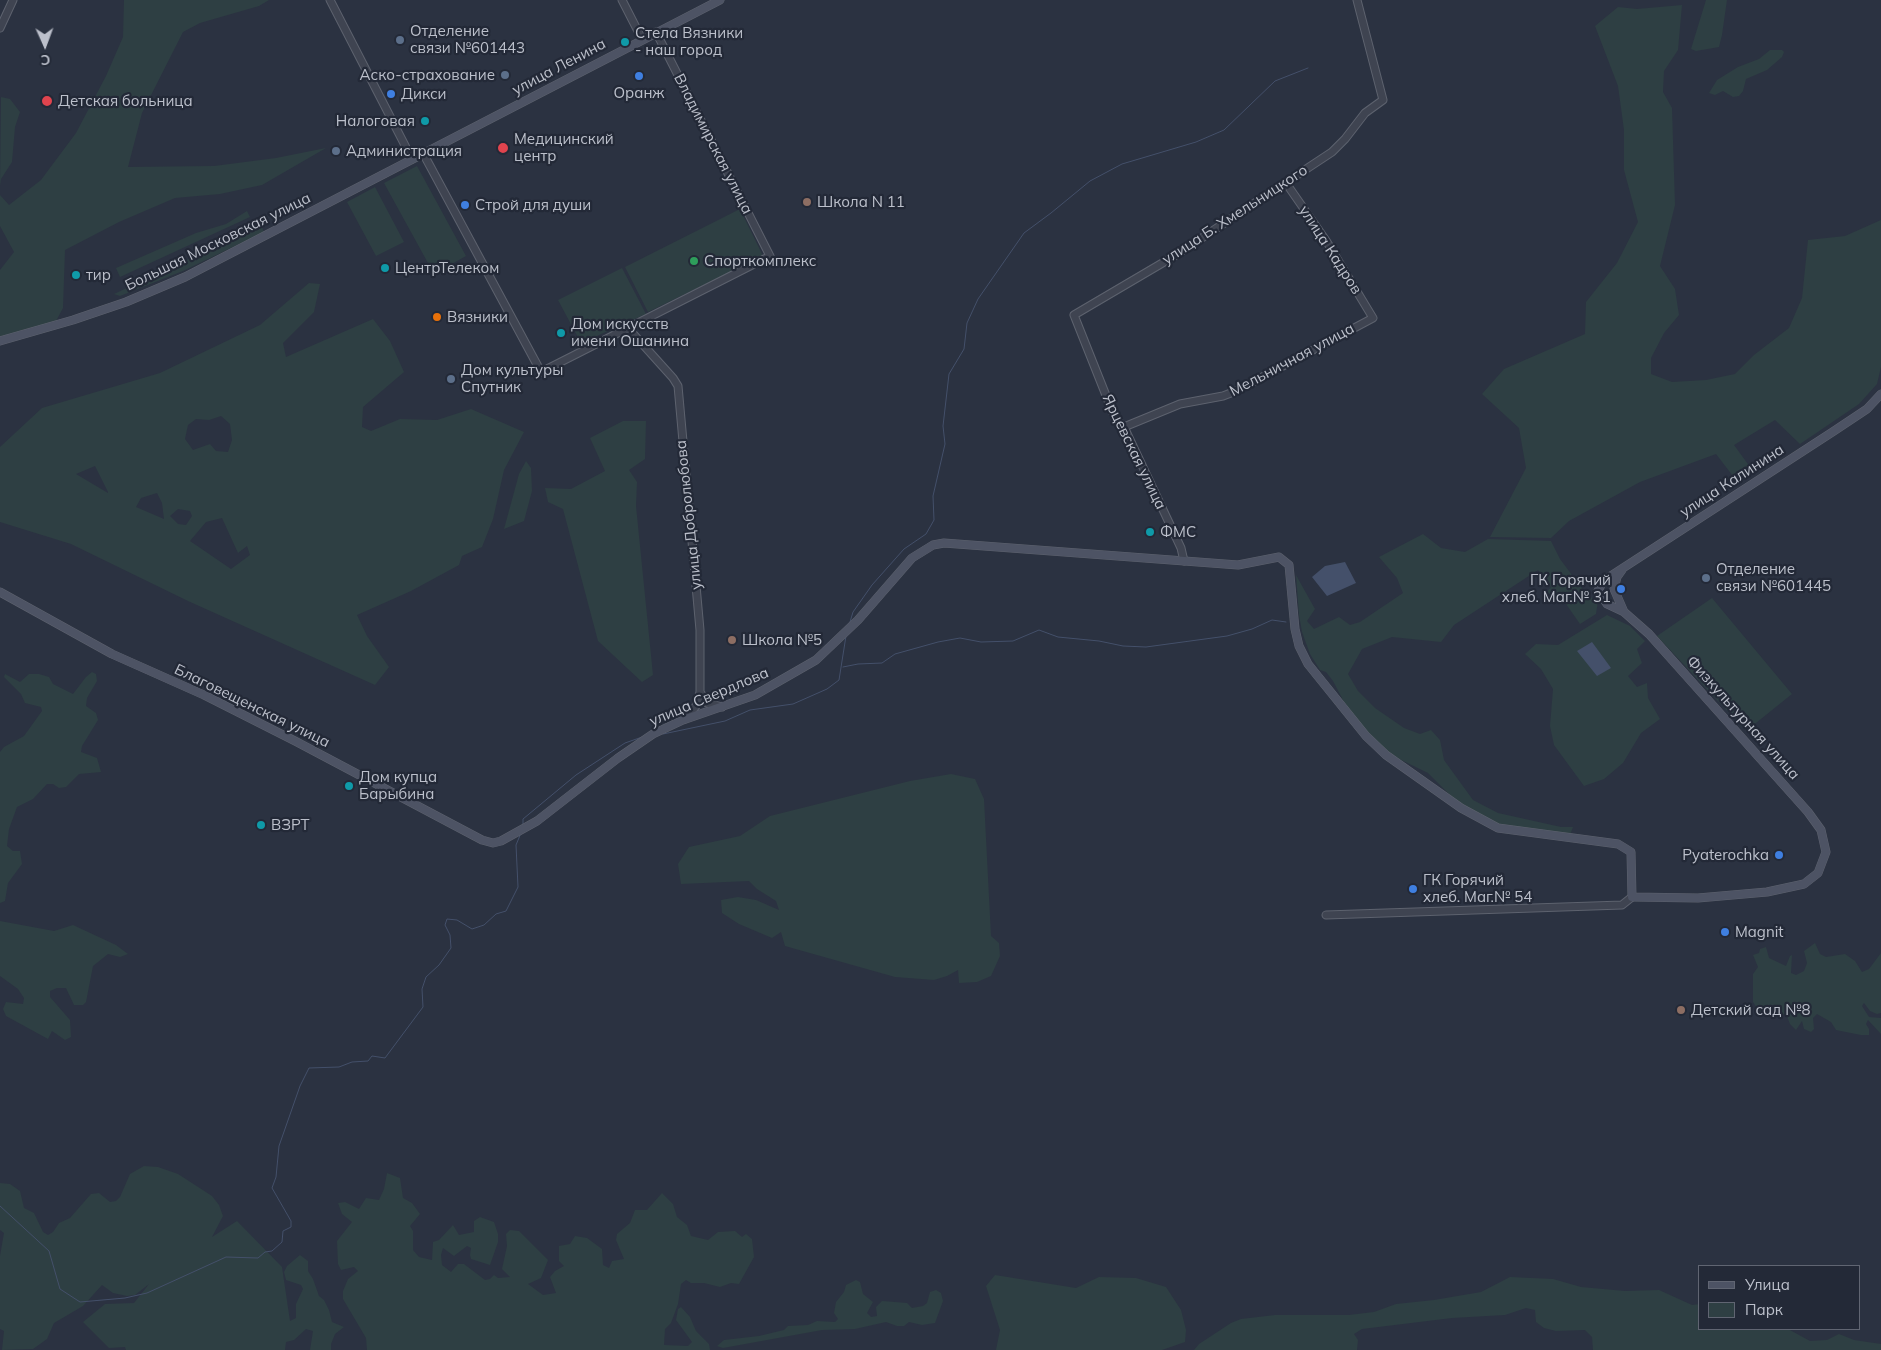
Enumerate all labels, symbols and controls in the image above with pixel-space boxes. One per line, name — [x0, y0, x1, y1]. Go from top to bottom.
north arrow — [20, 20, 70, 70]
place label: Отделение связи №601443 — [410, 22, 525, 57]
place label: Стела Вязники - наш город — [635, 24, 743, 59]
marker: Отделение связи №601443 — [394, 34, 406, 46]
street label: улица Ленина — [509, 35, 609, 99]
marker: Стела Вязники - наш город — [619, 36, 631, 48]
text: С — [40, 51, 51, 69]
place label: Аско-страхование — [360, 66, 495, 84]
marker: Аско-страхование — [499, 69, 511, 81]
marker: Оранж — [633, 70, 645, 82]
street label: Владимирская улица — [670, 71, 756, 217]
place label: Оранж — [614, 84, 664, 102]
place label: Дикси — [401, 85, 447, 103]
marker: Дикси — [385, 88, 397, 100]
place label: Детская больница — [58, 92, 193, 110]
marker: Детская больница — [40, 94, 54, 108]
place label: Налоговая — [336, 112, 415, 130]
marker: Налоговая — [419, 115, 431, 127]
place label: Медицинский центр — [514, 130, 614, 165]
marker: Медицинский центр — [496, 141, 510, 155]
place label: Администрация — [346, 142, 462, 160]
marker: Администрация — [330, 145, 342, 157]
street label: улица Б. Хмельницкого — [1159, 161, 1311, 269]
street label: Большая Московская улица — [122, 189, 314, 295]
place label: Школа N 11 — [817, 193, 905, 211]
place label: Строй для души — [475, 196, 591, 214]
marker: Школа N 11 — [801, 196, 813, 208]
marker: Строй для души — [459, 199, 471, 211]
street label: улица Кадров — [1295, 202, 1365, 298]
place label: Спорткомплекс — [704, 252, 816, 270]
marker: Спорткомплекс — [688, 255, 700, 267]
place label: ЦентрТелеком — [395, 259, 499, 277]
marker: ЦентрТелеком — [379, 262, 391, 274]
place label: тир — [86, 266, 111, 284]
marker: тир — [70, 269, 82, 281]
place label: Вязники — [447, 308, 508, 326]
marker: Вязники — [431, 311, 443, 323]
place label: Дом искусств имени Ошанина — [571, 315, 689, 350]
street label: Мельничная улица — [1227, 320, 1357, 400]
marker: Дом искусств имени Ошанина — [555, 327, 567, 339]
place label: Дом культуры Спутник — [461, 361, 563, 396]
marker: Дом культуры Спутник — [445, 373, 457, 385]
street label: Ярцевская улица — [1098, 391, 1170, 513]
street label: улица Добролюбова — [672, 439, 706, 591]
street label: улица Калинина — [1677, 441, 1787, 521]
place label: ФМС — [1160, 523, 1196, 541]
marker: ФМС — [1144, 526, 1156, 538]
place label: Отделение связи №601445 — [1716, 560, 1831, 595]
place label: ГК Горячий хлеб. Маг.№ 31 — [1502, 571, 1611, 606]
marker: Отделение связи №601445 — [1700, 572, 1712, 584]
marker: ГК Горячий хлеб. Маг.№ 31 — [1615, 583, 1627, 595]
place label: Школа №5 — [742, 631, 822, 649]
marker: Школа №5 — [726, 634, 738, 646]
street label: Физкультурная улица — [1683, 653, 1803, 783]
street label: Благовещенская улица — [171, 660, 333, 752]
street label: улица Свердлова — [647, 664, 771, 730]
place label: Дом купца Барыбина — [359, 768, 437, 803]
marker: Дом купца Барыбина — [343, 780, 355, 792]
place label: ВЗРТ — [271, 816, 310, 834]
marker: ВЗРТ — [255, 819, 267, 831]
place label: Pyaterochka — [1682, 846, 1769, 864]
marker: Pyaterochka — [1773, 849, 1785, 861]
place label: ГК Горячий хлеб. Маг.№ 54 — [1423, 871, 1532, 906]
marker: ГК Горячий хлеб. Маг.№ 54 — [1407, 883, 1419, 895]
place label: Magnit — [1735, 923, 1784, 941]
marker: Magnit — [1719, 926, 1731, 938]
place label: Детский сад №8 — [1691, 1001, 1811, 1019]
marker: Детский сад №8 — [1675, 1004, 1687, 1016]
legend — [1698, 1265, 1861, 1330]
text: Улица — [1745, 1275, 1790, 1294]
text: Парк — [1745, 1300, 1783, 1319]

